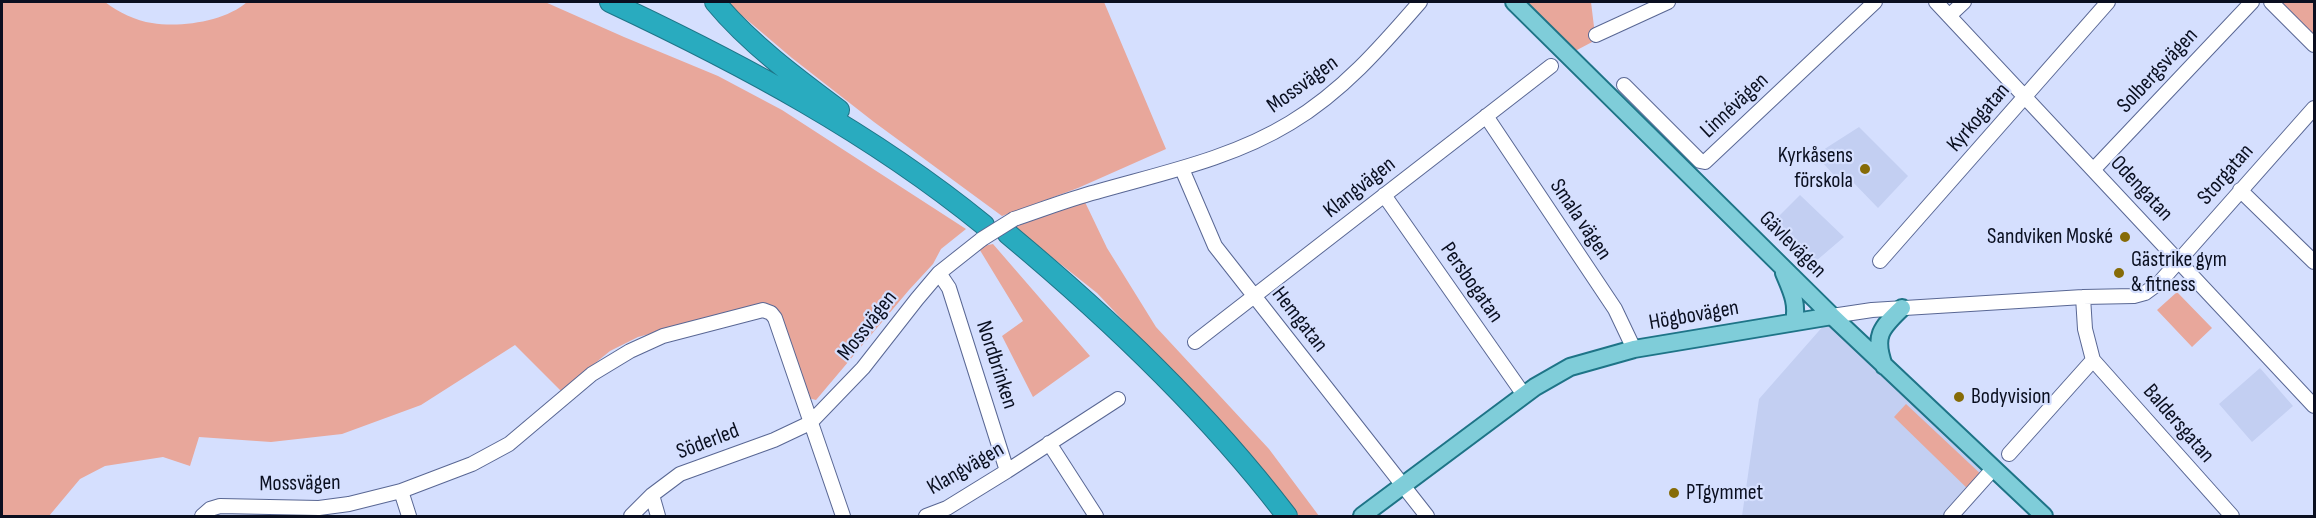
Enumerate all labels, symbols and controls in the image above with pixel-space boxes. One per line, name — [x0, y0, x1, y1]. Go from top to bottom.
street label: Solbergsvägen — [2112, 23, 2204, 119]
street label: Mossvägen — [1262, 50, 1344, 120]
street label: Linnévägen — [1696, 68, 1774, 144]
street label: Kyrkogatan — [1942, 78, 2016, 158]
street label: Storgatan — [2192, 139, 2260, 211]
place label: Kyrkåsens förskola — [1778, 143, 1853, 194]
street label: Odengatan — [2104, 151, 2178, 227]
street label: Klangvägen — [1319, 152, 1401, 224]
marker: Kyrkåsens förskola — [1858, 162, 1872, 176]
street label: Smala vägen — [1543, 175, 1617, 265]
street label: Gävlevägen — [1753, 206, 1831, 284]
place label: Sandviken Moské — [1987, 224, 2113, 250]
marker: Sandviken Moské — [2118, 230, 2132, 244]
street label: Persbogatan — [1434, 238, 1508, 328]
place label: Gästrike gym & fitness — [2131, 247, 2227, 298]
marker: Gästrike gym & fitness — [2112, 266, 2126, 280]
street label: Hemgatan — [1265, 282, 1333, 358]
street label: Mossvägen — [833, 286, 903, 366]
street label: Högbovägen — [1647, 295, 1741, 337]
street label: Nordbrinken — [969, 318, 1023, 412]
street label: Baldersgatan — [2137, 379, 2219, 469]
place label: Bodyvision — [1971, 384, 2051, 410]
marker: Bodyvision — [1952, 390, 1966, 404]
street label: Söderled — [673, 418, 743, 466]
street label: Klangvägen — [923, 437, 1009, 501]
street label: Mossvägen — [259, 470, 341, 498]
place label: PTgymmet — [1686, 480, 1763, 506]
marker: PTgymmet — [1667, 486, 1681, 500]

